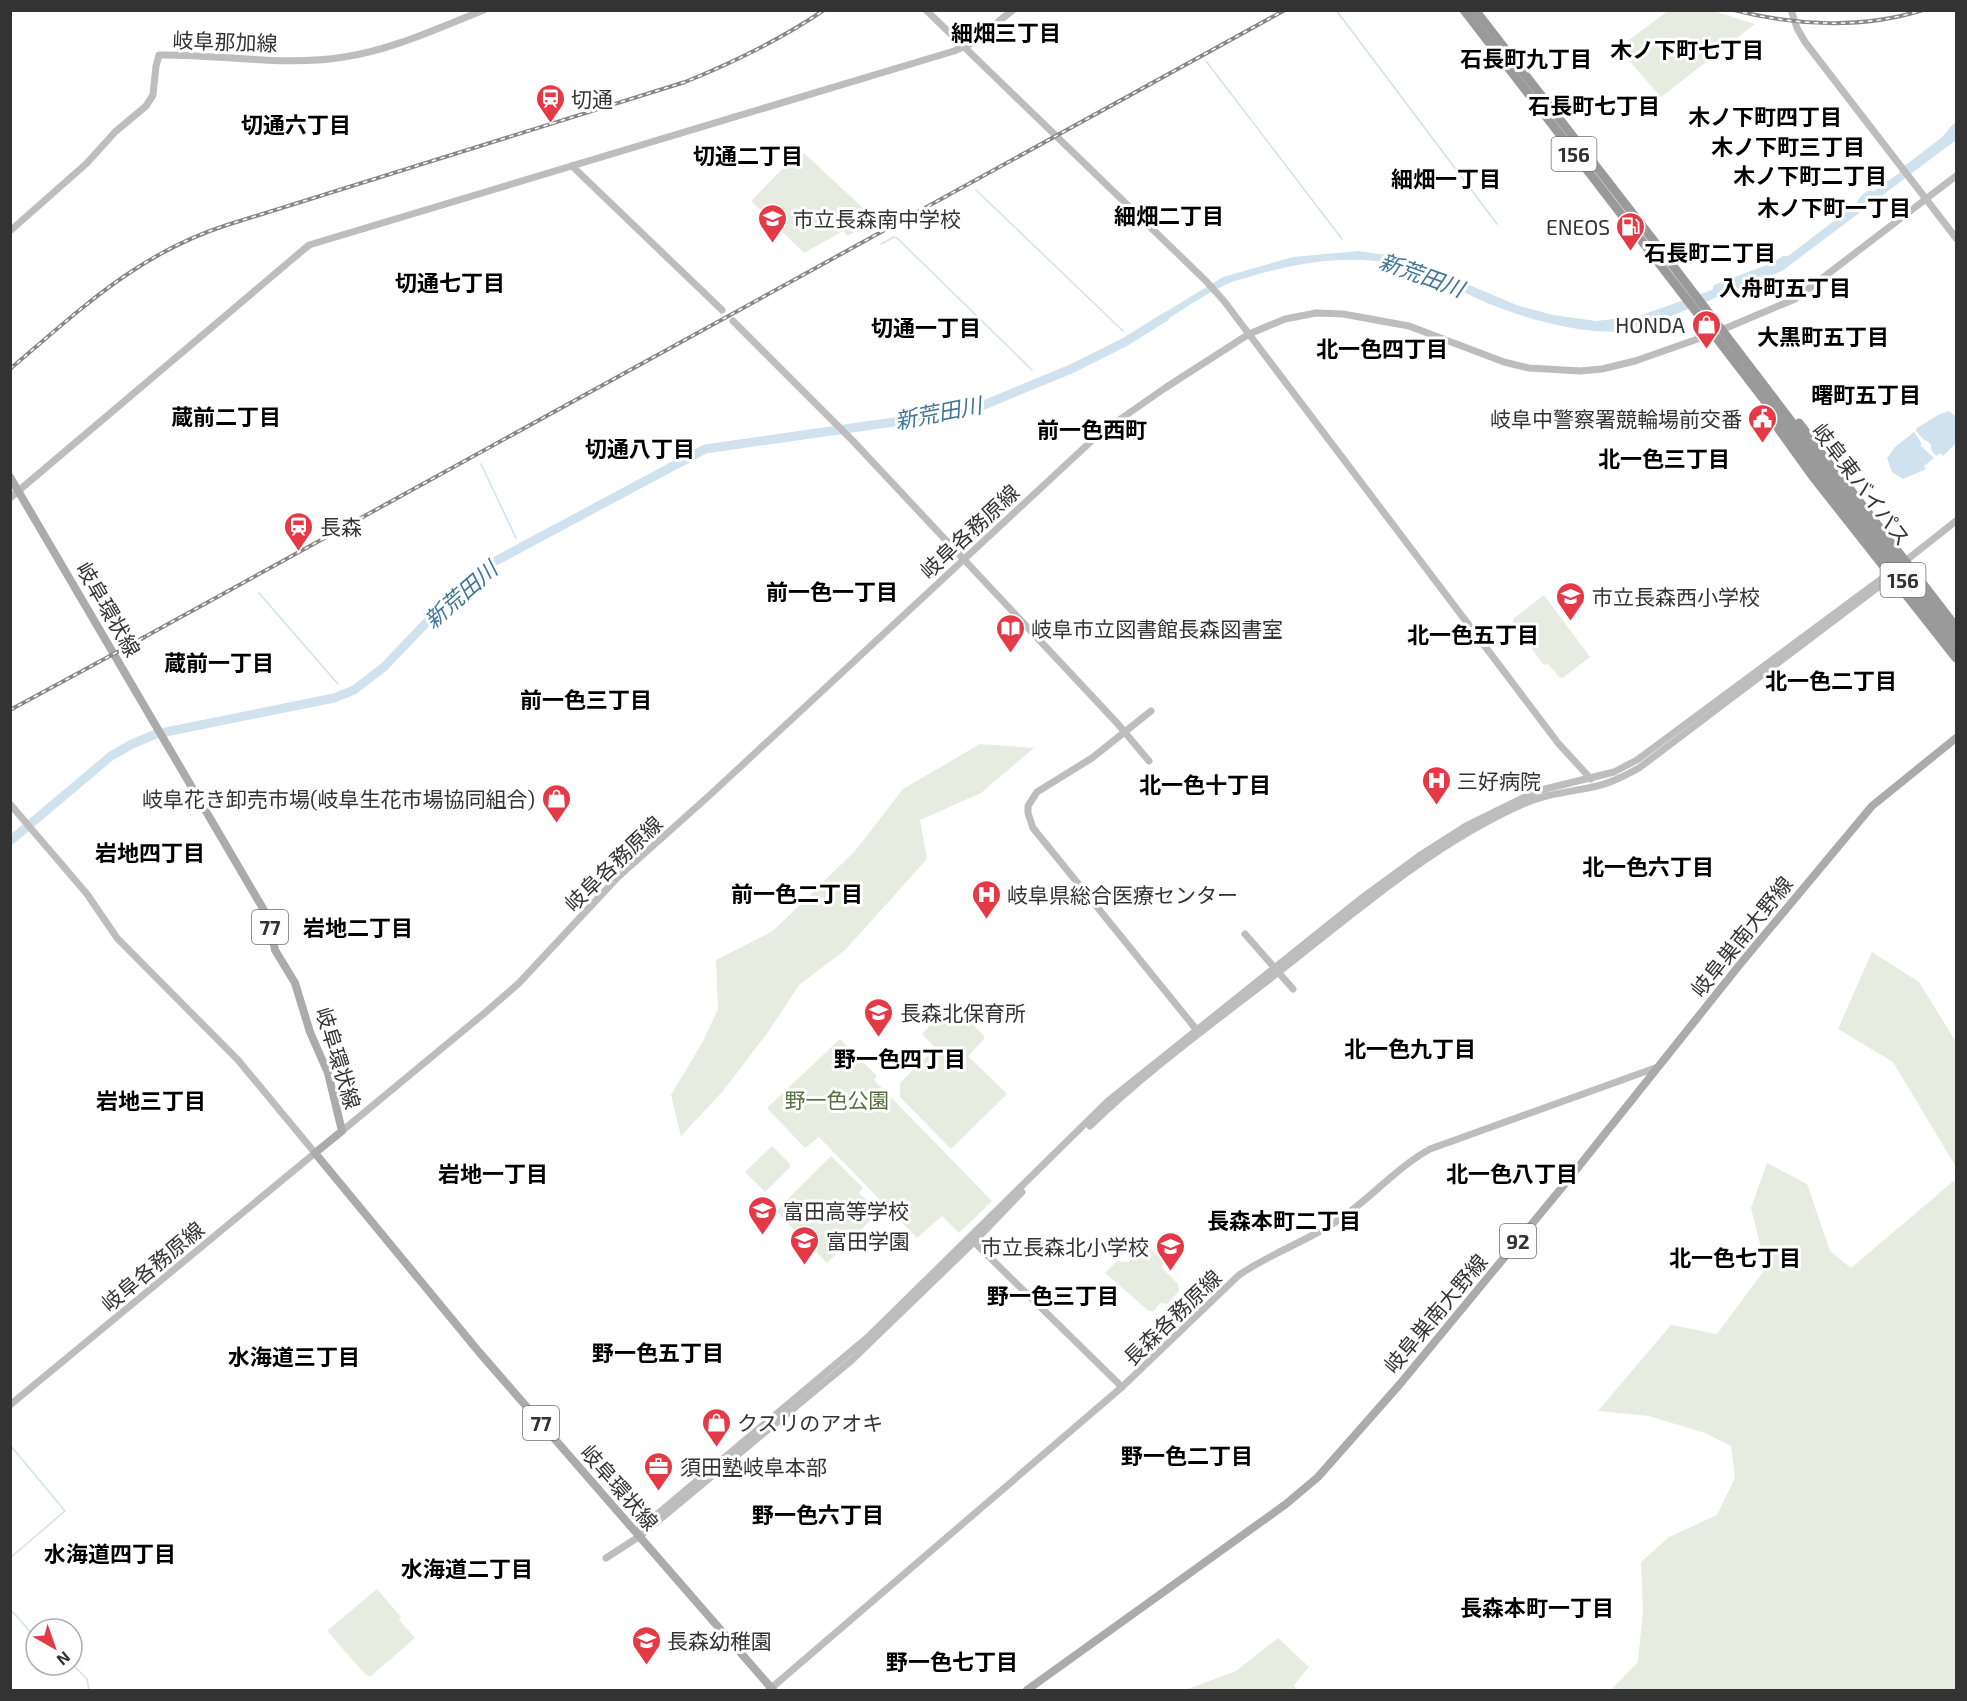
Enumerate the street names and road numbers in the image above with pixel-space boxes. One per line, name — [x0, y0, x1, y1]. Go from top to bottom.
street label: 岐阜那加線 — [172, 27, 278, 55]
road number: 156 — [1552, 137, 1596, 171]
street label: 岐阜東バイパス — [1808, 418, 1916, 550]
street label: 岐阜各務原線 — [914, 479, 1024, 583]
street label: 岐阜環状線 — [72, 557, 146, 661]
road number: 156 — [1880, 563, 1926, 597]
street label: 岐阜各務原線 — [559, 810, 667, 916]
street label: 岐阜巣南大野線 — [1685, 871, 1797, 1001]
road number: 77 — [252, 910, 288, 944]
street label: 岐阜環状線 — [312, 1004, 366, 1112]
street label: 岐阜各務原線 — [96, 1216, 208, 1316]
road number: 92 — [1500, 1224, 1536, 1258]
street label: 岐阜巣南大野線 — [1378, 1249, 1492, 1377]
street label: 長森各務原線 — [1118, 1264, 1226, 1370]
road number: 77 — [523, 1406, 559, 1440]
street label: 岐阜環状線 — [576, 1439, 664, 1535]

